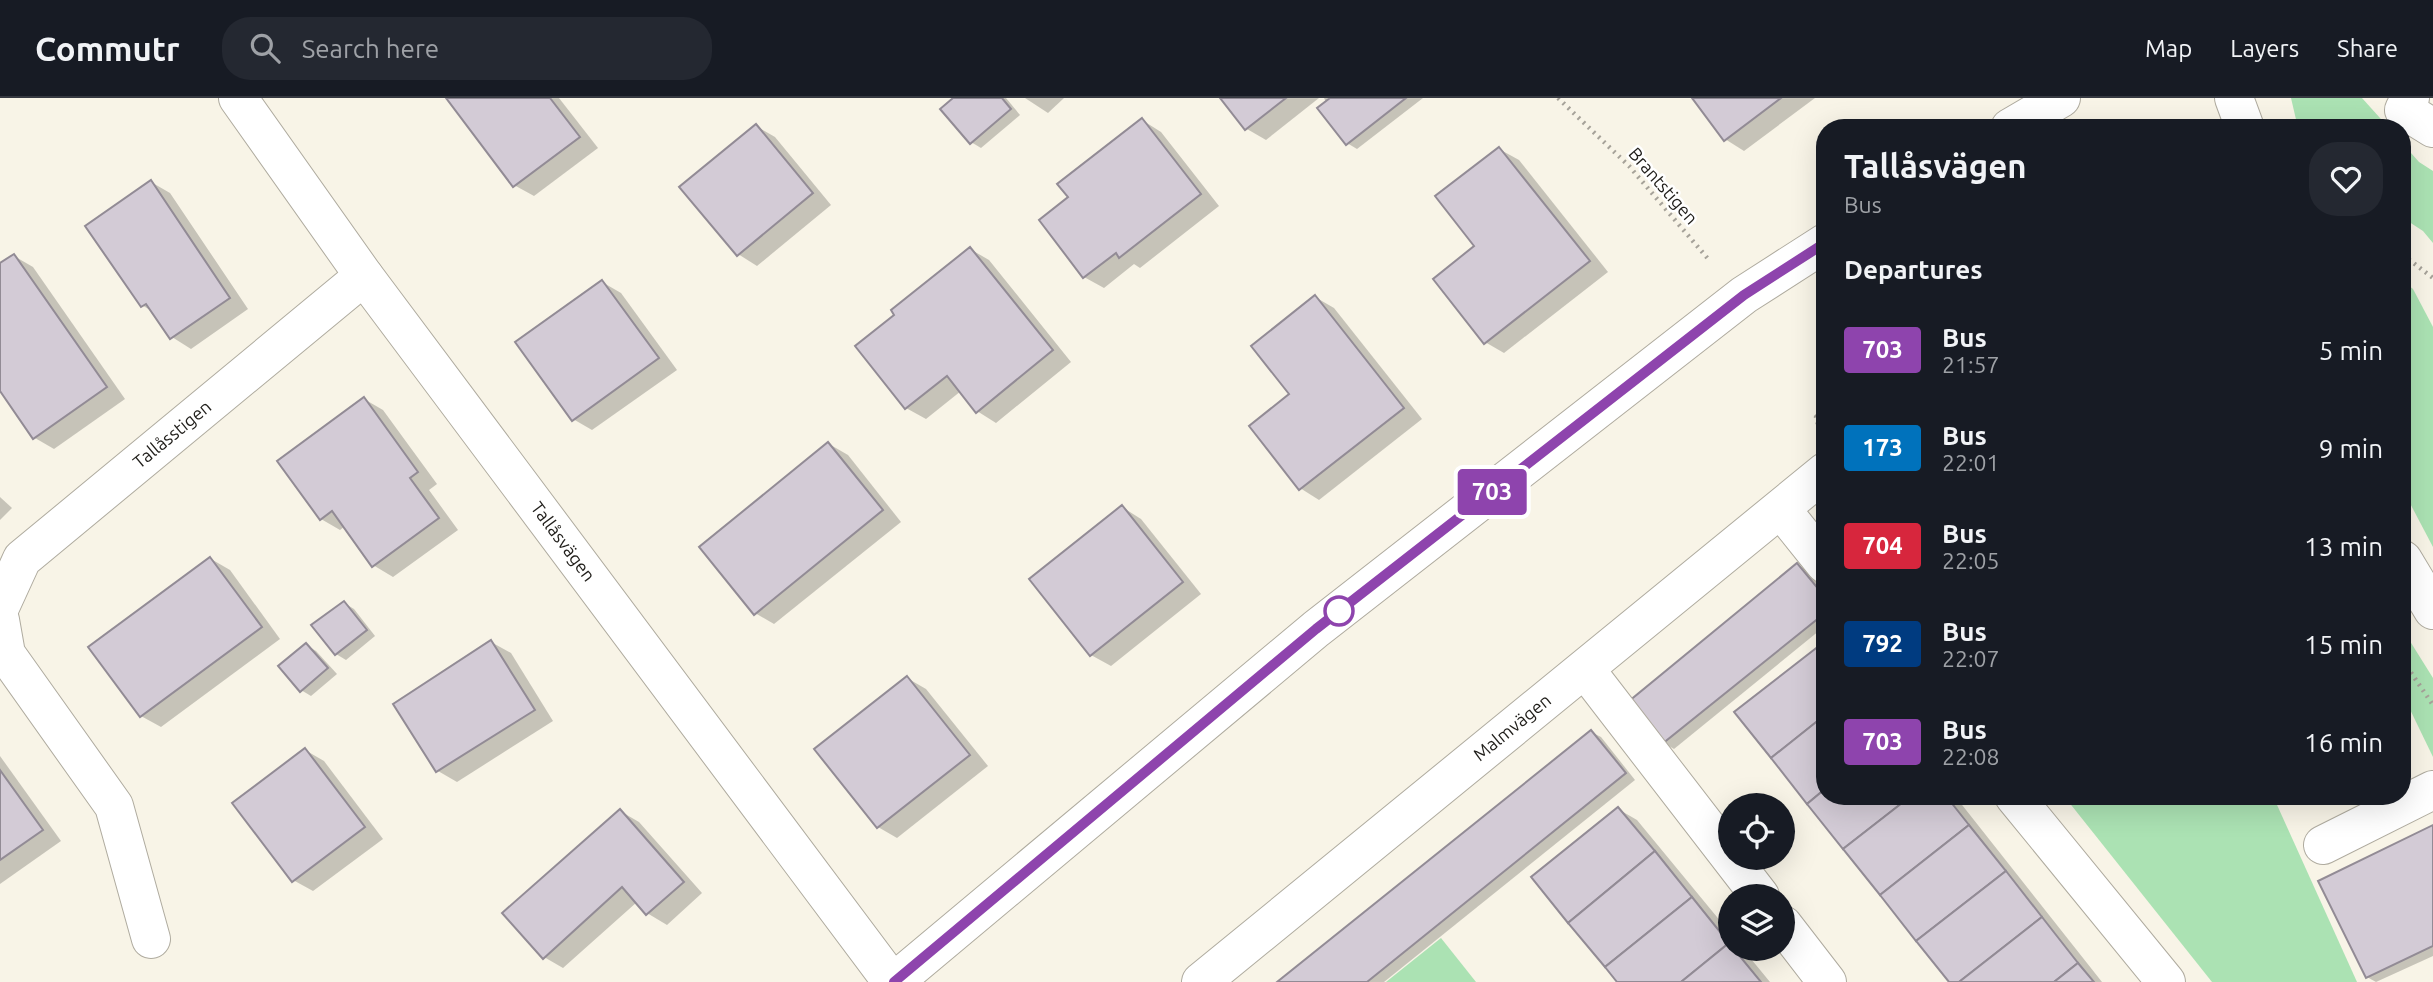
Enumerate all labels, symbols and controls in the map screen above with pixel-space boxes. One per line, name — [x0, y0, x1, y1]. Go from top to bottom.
search box — [222, 17, 712, 80]
icon: search — [246, 29, 284, 67]
text: Commutr — [35, 30, 180, 67]
text: Search here — [302, 34, 439, 63]
text: Map — [2145, 35, 2192, 62]
text: Layers — [2230, 35, 2299, 62]
text: Share — [2337, 35, 2398, 62]
button: heart — [2309, 142, 2383, 216]
street label: Brantstigen — [1625, 143, 1702, 228]
text: Tallåsvägen — [1844, 147, 2027, 184]
text: Bus — [1844, 192, 1882, 217]
text: Departures — [1844, 255, 1982, 284]
text: Bus — [1942, 323, 1987, 352]
text: 703 — [1862, 336, 1903, 363]
text: 5 min — [2319, 336, 2383, 365]
text: 21:57 — [1942, 352, 2000, 377]
street label: Tallåsstigen — [129, 396, 215, 472]
text: Bus — [1942, 421, 1987, 450]
text: 173 — [1862, 434, 1903, 461]
text: 9 min — [2319, 434, 2383, 463]
text: 22:01 — [1942, 450, 2000, 475]
line badge: 703 — [1452, 469, 1532, 515]
text: 703 — [1472, 478, 1512, 505]
street label: Tallåsvägen — [528, 498, 600, 585]
text: Bus — [1942, 519, 1987, 548]
text: 704 — [1862, 532, 1903, 559]
text: 13 min — [2304, 532, 2383, 561]
text: 22:05 — [1942, 548, 2000, 573]
unlabelled marker — [1324, 596, 1354, 626]
text: Bus — [1942, 617, 1987, 646]
text: 792 — [1862, 630, 1903, 657]
text: 15 min — [2304, 630, 2383, 659]
text: 22:07 — [1942, 646, 2000, 671]
street label: Malmvägen — [1469, 689, 1554, 764]
text: Bus — [1942, 715, 1987, 744]
text: 703 — [1862, 728, 1903, 755]
text: 16 min — [2304, 728, 2383, 757]
text: 22:08 — [1942, 744, 2000, 769]
map controls — [1718, 793, 1795, 961]
button: locate — [1718, 793, 1795, 870]
button: layers — [1718, 884, 1795, 961]

